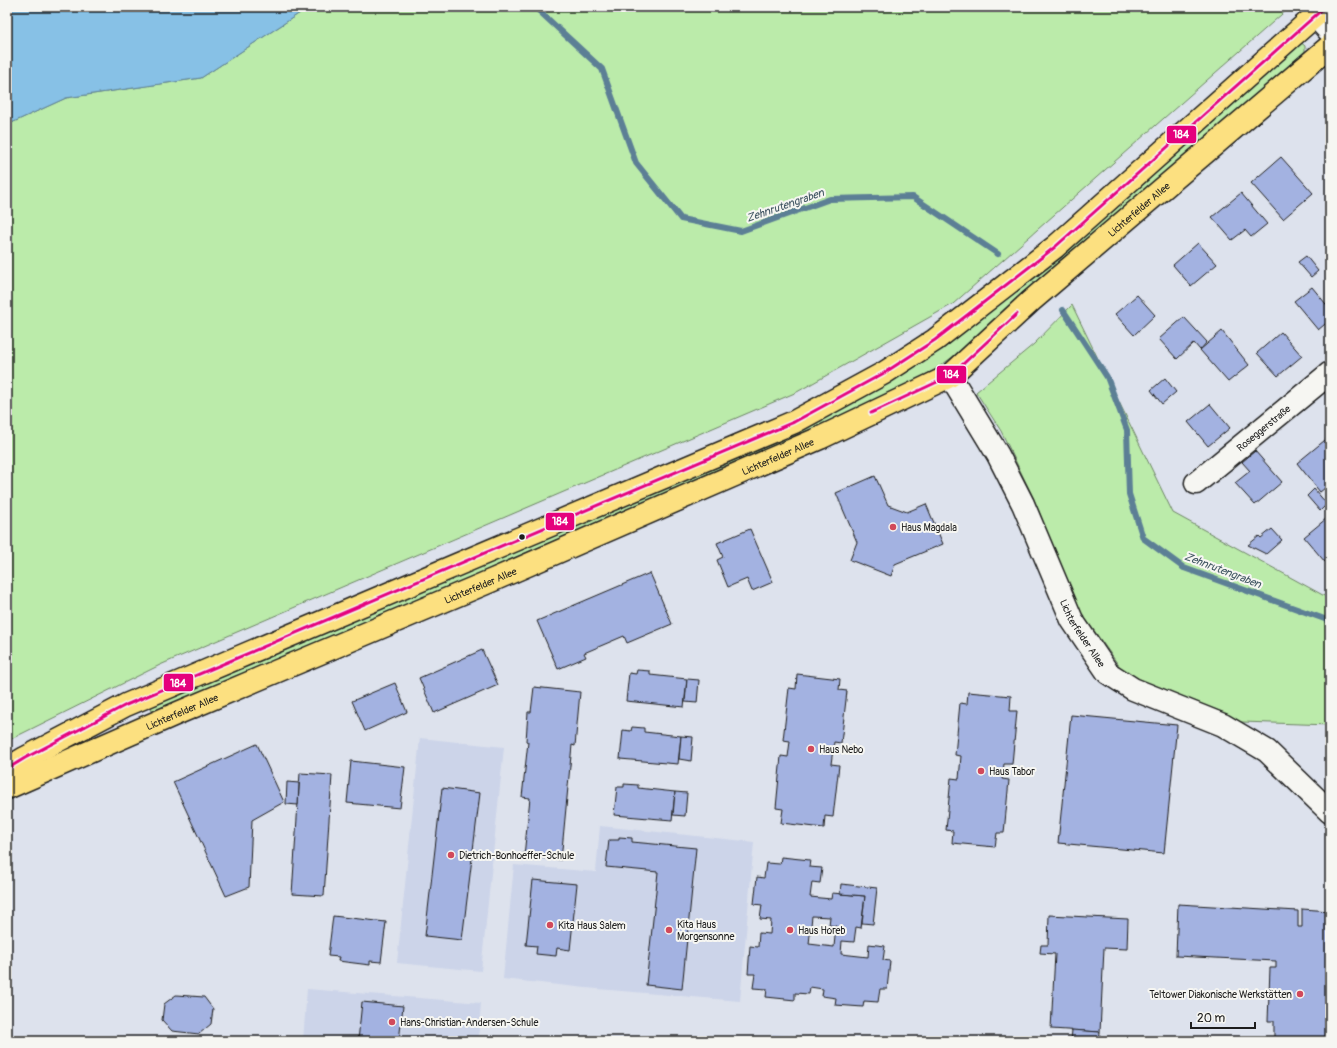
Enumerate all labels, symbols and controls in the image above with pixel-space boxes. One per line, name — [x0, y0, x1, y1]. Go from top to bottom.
line badge: 184 — [1166, 125, 1197, 144]
text: 184 — [1173, 128, 1190, 141]
street label: Lichterfelder Allee — [1106, 180, 1173, 240]
water label: Zehnrutengraben — [745, 186, 826, 225]
line badge: 184 — [936, 365, 967, 384]
text: 184 — [943, 368, 960, 381]
street label: Roseggerstraße — [1234, 403, 1293, 454]
street label: Lichterfelder Allee — [740, 436, 816, 478]
line badge: 184 — [545, 512, 575, 531]
text: 184 — [552, 515, 569, 528]
marker: Haus Magdala — [888, 522, 898, 532]
place label: Haus Magdala — [901, 522, 957, 534]
unlabelled marker — [517, 532, 527, 542]
water label: Zehnrutengraben — [1183, 550, 1264, 591]
street label: Lichterfelder Allee — [443, 565, 519, 607]
street label: Lichterfelder Allee — [1057, 598, 1107, 670]
line badge: 184 — [163, 673, 194, 692]
text: 184 — [170, 677, 187, 690]
street label: Lichterfelder Allee — [144, 692, 220, 733]
marker: Haus Nebo — [806, 744, 816, 754]
place label: Haus Nebo — [819, 744, 864, 756]
marker: Haus Tabor — [976, 766, 986, 776]
place label: Haus Tabor — [989, 766, 1035, 778]
marker: Dietrich-Bonhoeffer-Schule — [446, 850, 456, 860]
place label: Dietrich-Bonhoeffer-Schule — [459, 850, 574, 862]
place label: Kita Haus Morgensonne — [677, 919, 734, 943]
marker: Kita Haus Salem — [545, 920, 555, 930]
place label: Kita Haus Salem — [558, 920, 626, 932]
marker: Kita Haus Morgensonne — [664, 925, 674, 935]
marker: Haus Horeb — [785, 925, 795, 935]
place label: Haus Horeb — [798, 925, 845, 937]
place label: Teltower Diakonische Werkstätten — [1149, 989, 1292, 1001]
marker: Teltower Diakonische Werkstätten — [1295, 989, 1305, 999]
scale bar — [1191, 1004, 1255, 1030]
text: 20 m — [1197, 1011, 1226, 1026]
marker: Hans-Christian-Andersen-Schule — [387, 1017, 397, 1027]
place label: Hans-Christian-Andersen-Schule — [400, 1017, 538, 1029]

